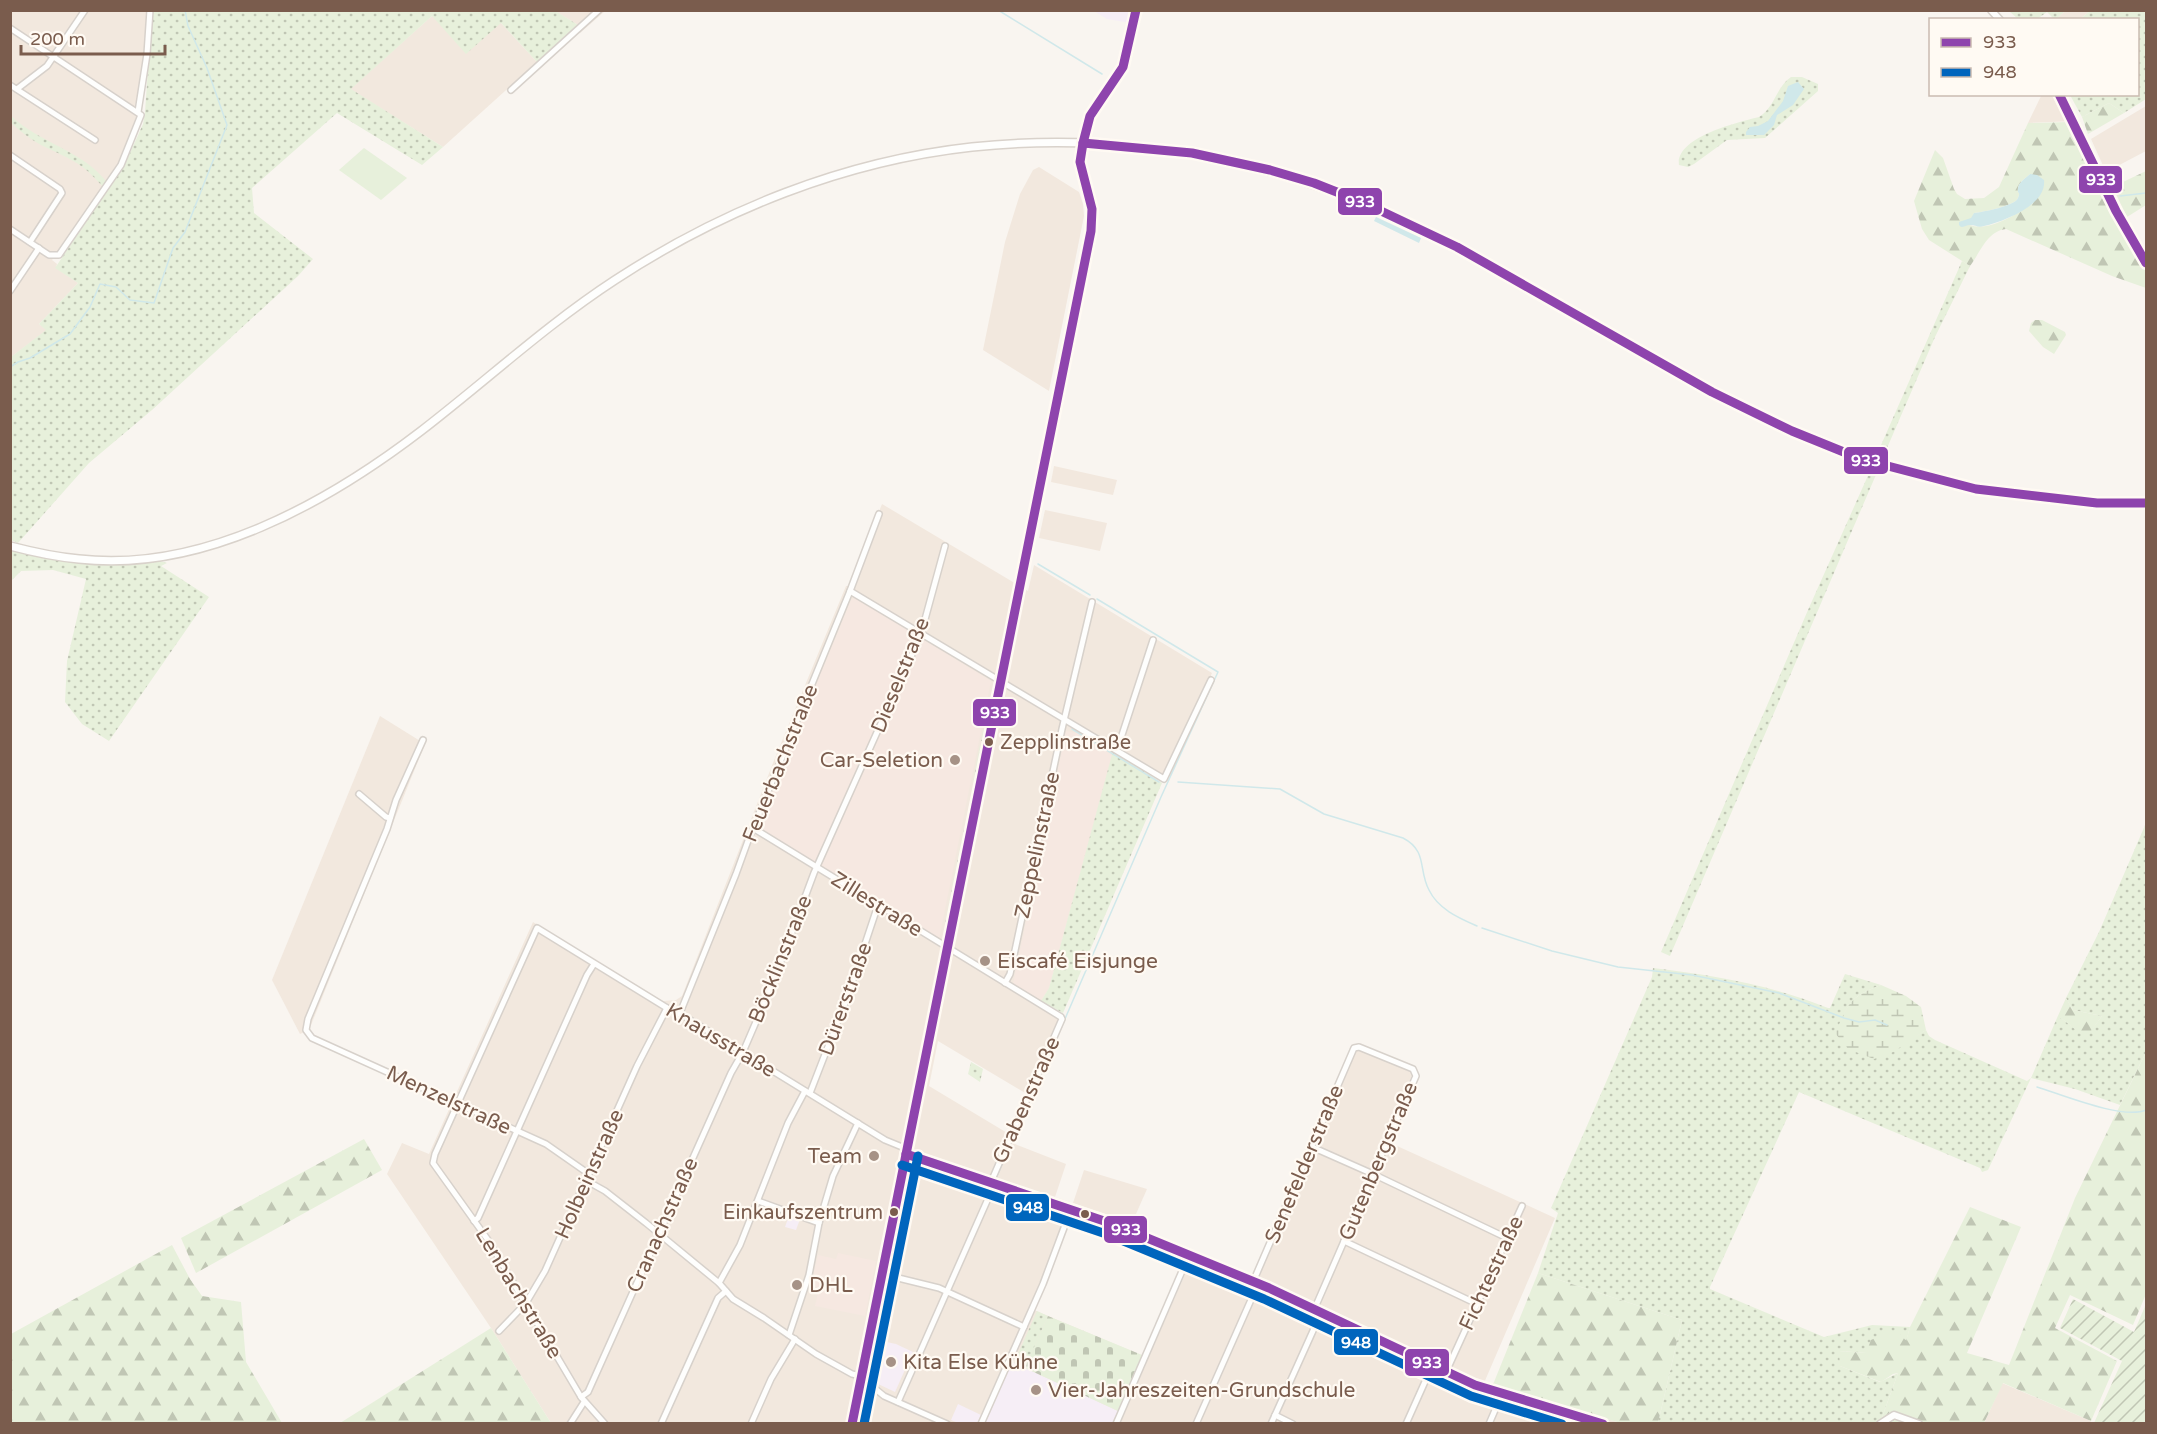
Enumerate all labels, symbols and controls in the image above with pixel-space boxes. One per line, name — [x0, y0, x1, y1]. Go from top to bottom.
scale bar — [21, 18, 165, 56]
legend — [1929, 18, 2139, 96]
text: 200 m — [30, 28, 85, 50]
text: 933 — [1983, 31, 2017, 53]
text: 948 — [1983, 61, 2017, 83]
line badge: 933 — [2078, 165, 2123, 194]
text: 933 — [2086, 170, 2116, 190]
line badge: 933 — [1337, 187, 1383, 216]
text: 933 — [1345, 192, 1375, 212]
line badge: 933 — [1843, 446, 1889, 475]
text: 933 — [1851, 451, 1881, 471]
street label: Dieselstraße — [866, 614, 935, 737]
street label: Feuerbachstraße — [737, 680, 824, 846]
line badge: 933 — [972, 698, 1017, 727]
text: 933 — [980, 703, 1010, 723]
place label: Zepplinstraße — [1000, 731, 1131, 755]
marker: Zepplinstraße — [983, 736, 995, 748]
place label: Car-Seletion — [820, 748, 943, 773]
marker: Car-Seletion — [948, 753, 962, 767]
street label: Zeppelinstraße — [1010, 769, 1065, 921]
street label: Zillestraße — [826, 866, 927, 943]
street label: Böcklinstraße — [743, 892, 817, 1027]
street label: Dürerstraße — [813, 939, 878, 1059]
place label: Eiscafé Eisjunge — [997, 949, 1158, 974]
marker: Eiscafé Eisjunge — [978, 954, 992, 968]
street label: Knausstraße — [661, 998, 780, 1083]
street label: Grabenstraße — [987, 1033, 1066, 1167]
street label: Menzelstraße — [382, 1061, 515, 1140]
street label: Gutenbergstraße — [1334, 1078, 1423, 1244]
street label: Senefelderstraße — [1260, 1081, 1349, 1247]
street label: Holbeinstraße — [550, 1105, 629, 1243]
place label: Team — [808, 1144, 862, 1169]
marker: Team — [867, 1149, 881, 1163]
street label: Cranachstraße — [621, 1154, 703, 1297]
line badge: 948 — [1005, 1193, 1050, 1222]
text: 948 — [1013, 1198, 1043, 1218]
place label: Einkaufszentrum — [723, 1201, 883, 1225]
marker: Einkaufszentrum — [888, 1206, 900, 1218]
unlabelled marker — [1079, 1208, 1091, 1220]
street label: Fichtestraße — [1454, 1212, 1529, 1335]
line badge: 933 — [1103, 1215, 1148, 1244]
text: 933 — [1111, 1220, 1141, 1240]
street label: Lenbachstraße — [470, 1223, 568, 1363]
place label: DHL — [809, 1273, 853, 1298]
marker: DHL — [790, 1278, 804, 1292]
line badge: 948 — [1333, 1328, 1379, 1356]
text: 948 — [1341, 1333, 1371, 1353]
line badge: 933 — [1404, 1348, 1450, 1377]
place label: Kita Else Kühne — [903, 1350, 1058, 1375]
text: 933 — [1412, 1353, 1442, 1373]
marker: Kita Else Kühne — [884, 1355, 898, 1369]
place label: Vier-Jahreszeiten-Grundschule — [1048, 1378, 1356, 1403]
marker: Vier-Jahreszeiten-Grundschule — [1029, 1383, 1043, 1397]

